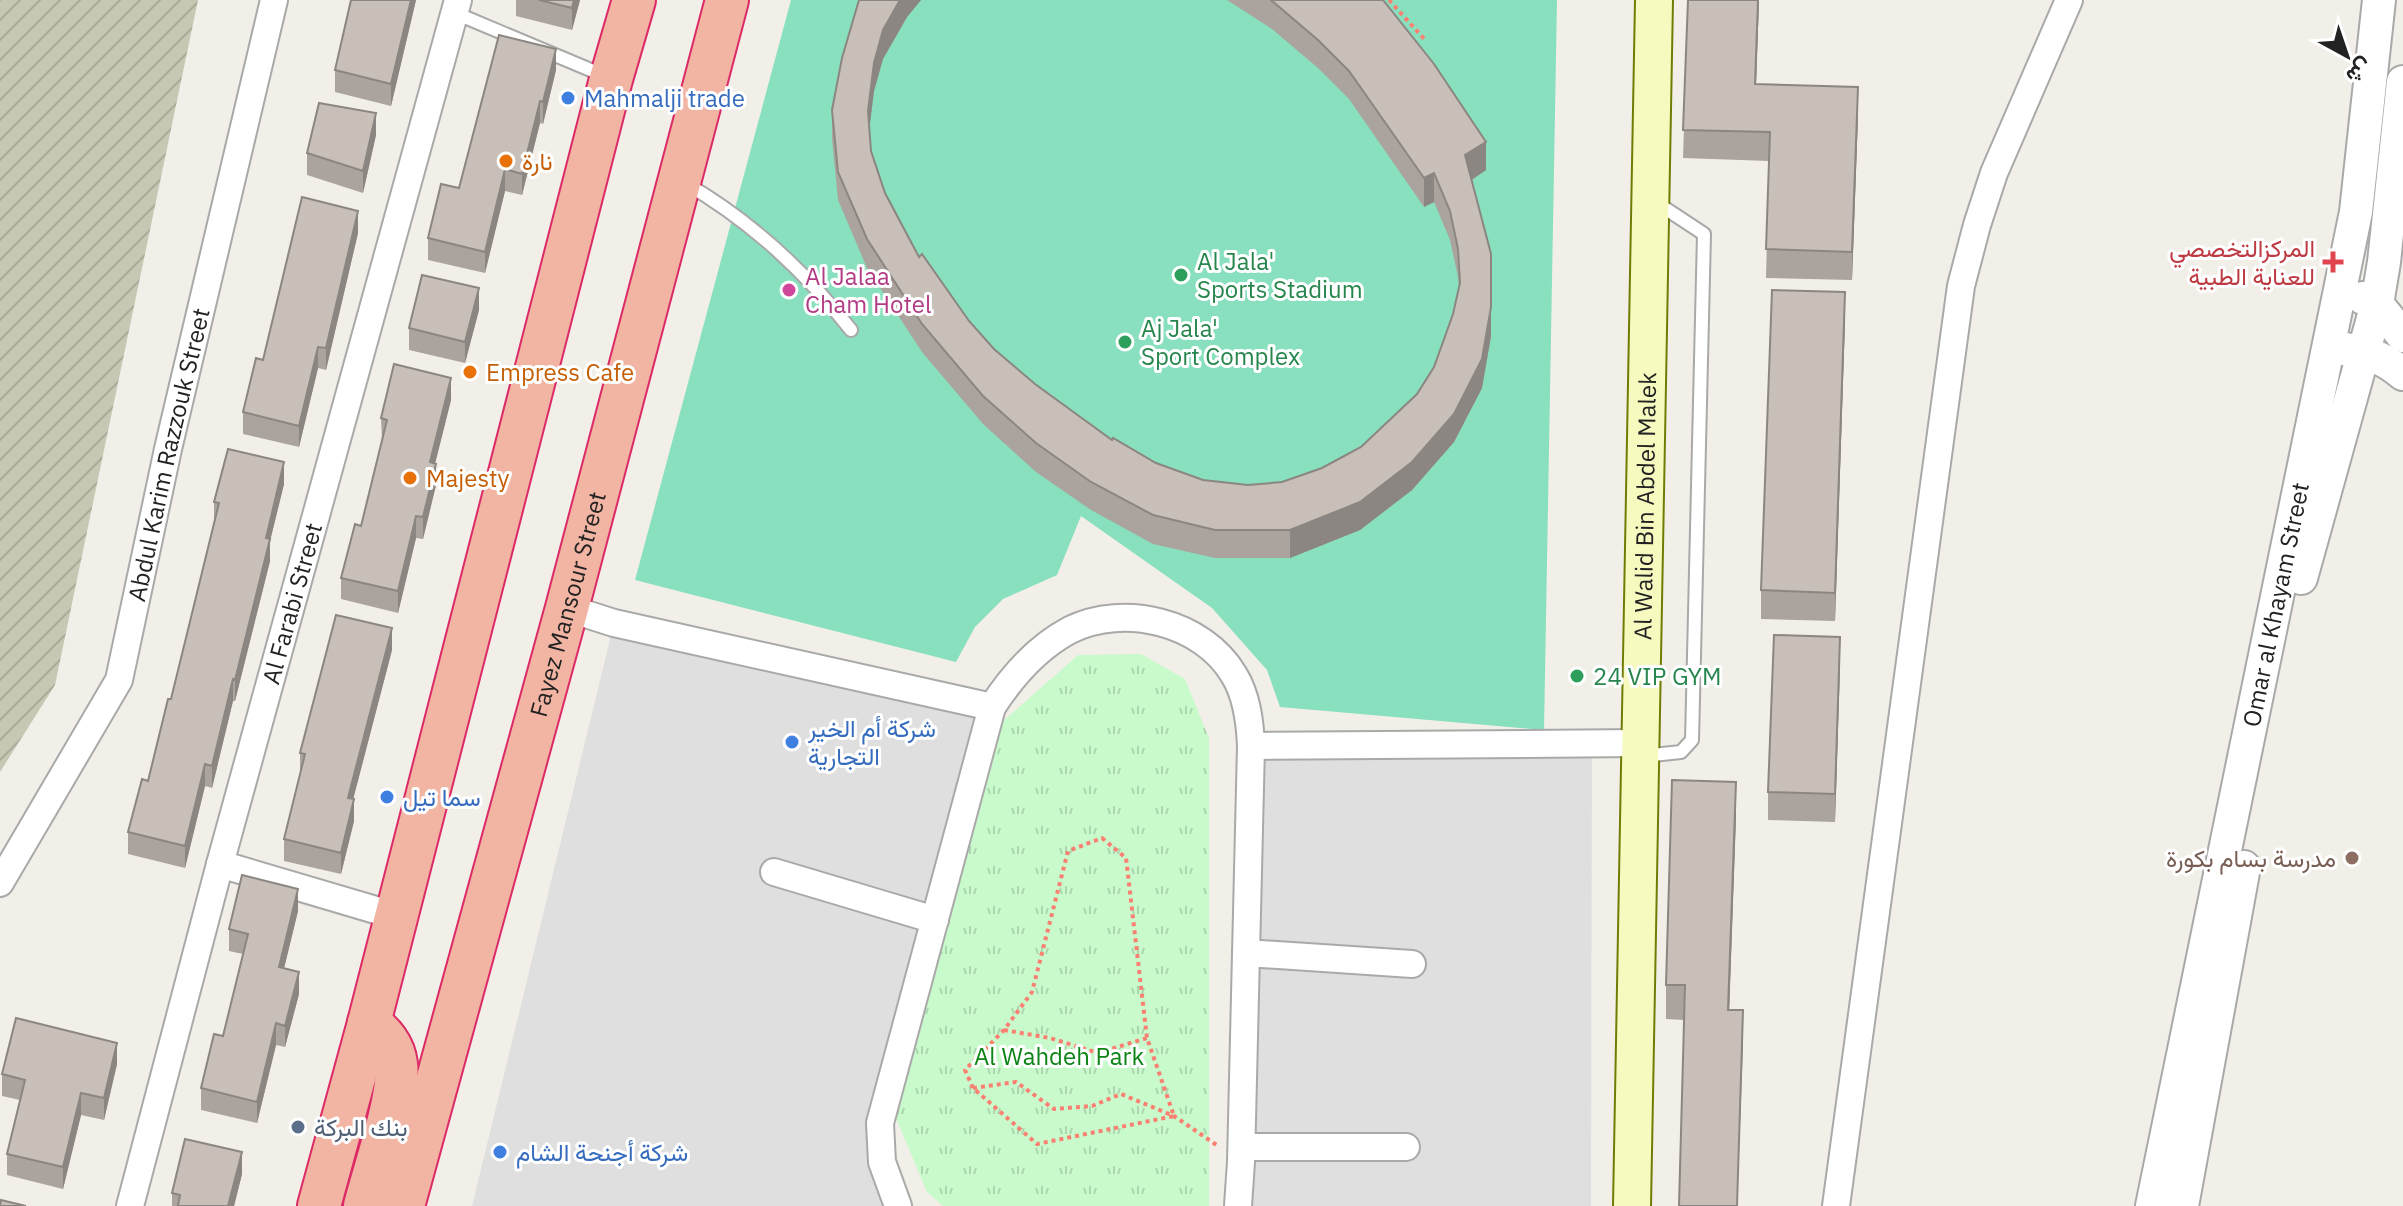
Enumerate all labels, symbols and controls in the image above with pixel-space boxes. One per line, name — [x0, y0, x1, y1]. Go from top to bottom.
north arrow — [2307, 16, 2387, 96]
text: ش — [2341, 52, 2380, 91]
place label: Mahmalji trade — [584, 82, 745, 114]
marker: Mahmalji trade — [559, 89, 577, 107]
place label: نارة — [522, 145, 553, 177]
marker: نارة — [497, 152, 515, 170]
place label: المركزالتخصصي للعناية الطبية — [2169, 232, 2315, 292]
place label: Al Jala' Sports Stadium — [1197, 245, 1363, 305]
marker: المركزالتخصصي للعناية الطبية — [2322, 251, 2344, 273]
place label: Al Jalaa Cham Hotel — [805, 260, 931, 320]
marker: Al Jala' Sports Stadium — [1172, 266, 1190, 284]
marker: Al Jalaa Cham Hotel — [780, 281, 798, 299]
street label: Abdul Karim Razzouk Street — [120, 305, 217, 604]
place label: Aj Jala' Sport Complex — [1141, 312, 1300, 372]
marker: Aj Jala' Sport Complex — [1116, 333, 1134, 351]
place label: Empress Cafe — [486, 356, 634, 388]
marker: Empress Cafe — [461, 363, 479, 381]
street label: Al Walid Bin Abdel Malek — [1626, 371, 1663, 640]
place label: Majesty — [426, 462, 509, 494]
marker: Majesty — [401, 469, 419, 487]
street label: Omar al Khayam Street — [2235, 479, 2316, 730]
street label: Fayez Mansour Street — [522, 488, 613, 720]
street label: Al Farabi Street — [254, 519, 329, 688]
place label: 24 VIP GYM — [1593, 660, 1721, 692]
marker: 24 VIP GYM — [1568, 667, 1586, 685]
place label: شركة أم الخير التجارية — [807, 712, 936, 772]
marker: شركة أم الخير التجارية — [783, 733, 801, 751]
place label: سما تيل — [403, 781, 481, 813]
marker: سما تيل — [378, 788, 396, 806]
place label: مدرسة بسام بكورة — [2166, 842, 2336, 875]
marker: مدرسة بسام بكورة — [2343, 849, 2361, 867]
park label: Al Wahdeh Park — [974, 1040, 1144, 1072]
place label: بنك البركة — [314, 1111, 408, 1143]
marker: بنك البركة — [289, 1118, 307, 1136]
place label: شركة أجنحة الشام — [516, 1136, 688, 1169]
marker: شركة أجنحة الشام — [491, 1143, 509, 1161]

